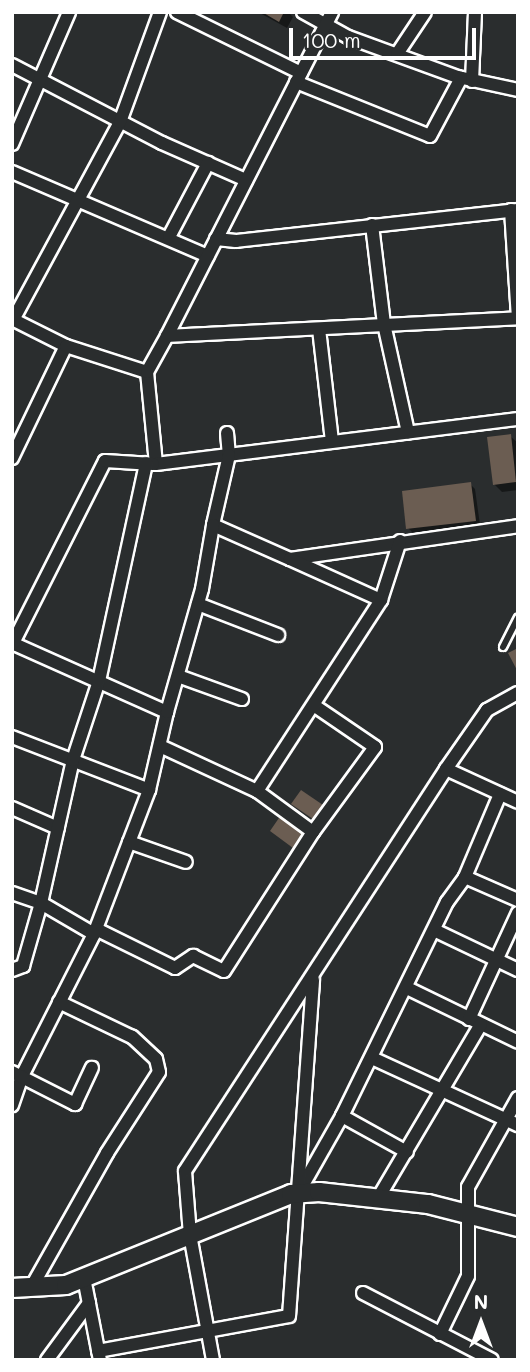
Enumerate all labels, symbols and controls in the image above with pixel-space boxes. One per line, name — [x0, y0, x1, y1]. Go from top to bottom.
scale bar — [292, 14, 479, 58]
text: 100 m — [302, 26, 361, 53]
north arrow — [446, 1288, 516, 1358]
text: N — [474, 1289, 488, 1314]

